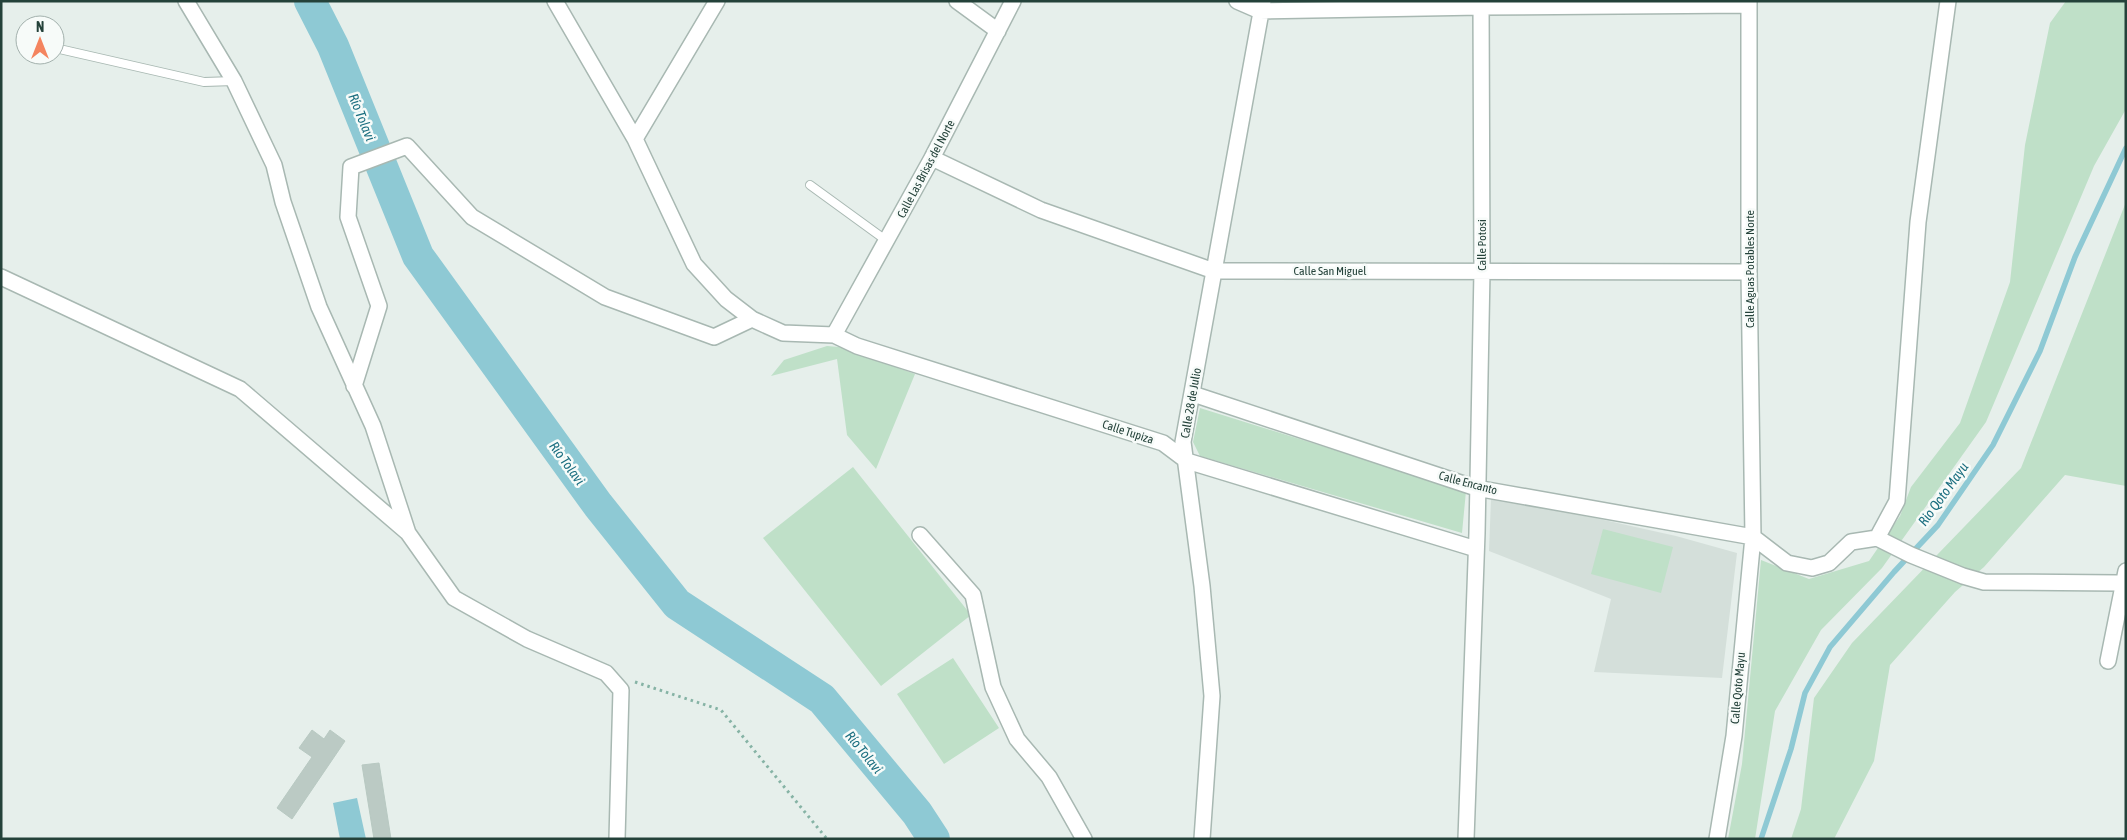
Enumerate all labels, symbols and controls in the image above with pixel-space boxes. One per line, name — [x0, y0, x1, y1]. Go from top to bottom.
north arrow — [15, 15, 65, 65]
text: N — [36, 19, 44, 35]
water label: Río Tolavi — [345, 91, 379, 143]
street label: Calle Las Brisas del Norte — [894, 118, 958, 220]
street label: Calle Aguas Potables Norte — [1743, 210, 1757, 328]
street label: Calle Potosi — [1475, 219, 1489, 271]
street label: Calle San Miguel — [1294, 264, 1367, 278]
street label: Calle 28 de Julio — [1178, 366, 1204, 439]
street label: Calle Tupiza — [1101, 417, 1155, 447]
water label: Río Tolavi — [546, 438, 588, 488]
water label: Rio Qoto Mayu — [1915, 459, 1971, 529]
street label: Calle Encanto — [1437, 468, 1499, 498]
street label: Calle Qoto Mayu — [1728, 651, 1748, 724]
water label: Río Tolavi — [842, 728, 886, 776]

